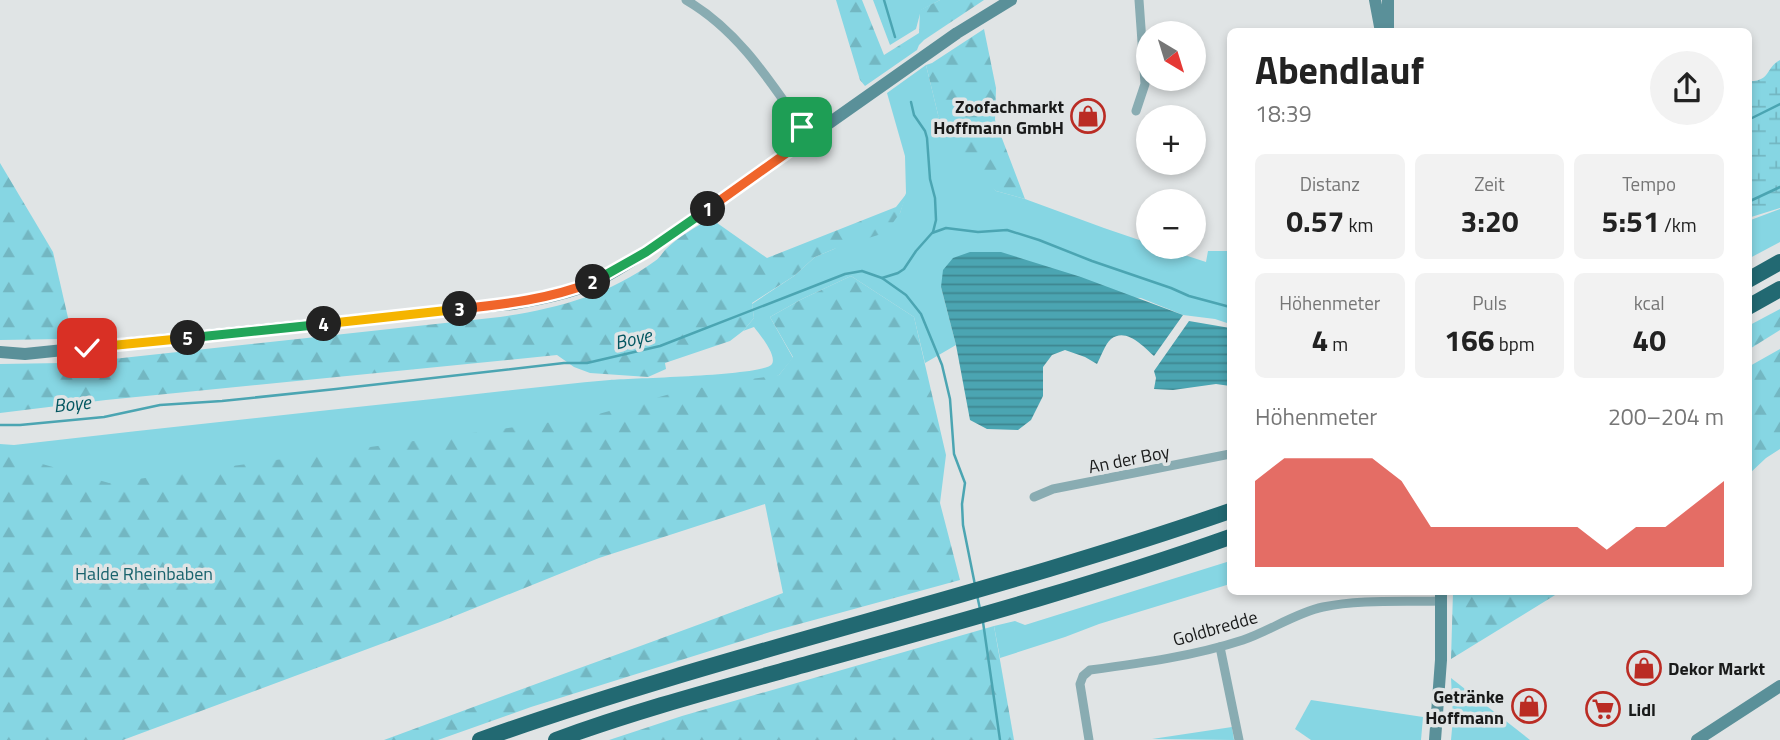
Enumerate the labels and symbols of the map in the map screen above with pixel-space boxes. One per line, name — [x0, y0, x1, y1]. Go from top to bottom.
north arrow — [1136, 21, 1206, 91]
place label: Zoofachmarkt Hoffmann GmbH — [933, 93, 1064, 141]
pin — [772, 97, 832, 157]
shop icon: Zoofachmarkt Hoffmann GmbH — [1069, 97, 1107, 135]
pin: 1 — [690, 192, 726, 227]
pin: 2 — [576, 264, 610, 300]
pin: 3 — [442, 292, 477, 326]
pin: 4 — [306, 306, 342, 342]
pin — [57, 318, 117, 378]
water label: Boye — [612, 319, 656, 356]
pin: 5 — [170, 320, 206, 356]
water label: Boye — [52, 387, 93, 419]
street label: An der Boy — [1086, 438, 1172, 480]
park label: Halde Rheinbaben — [75, 560, 213, 587]
street label: Goldbredde — [1169, 603, 1261, 653]
shop icon: Dekor Markt — [1625, 649, 1663, 687]
place label: Dekor Markt — [1668, 655, 1766, 682]
place label: Getränke Hoffmann — [1425, 683, 1504, 731]
shop icon: Getränke Hoffmann — [1510, 687, 1548, 725]
supermarket icon: Lidl — [1584, 690, 1622, 728]
place label: Lidl — [1628, 696, 1656, 723]

